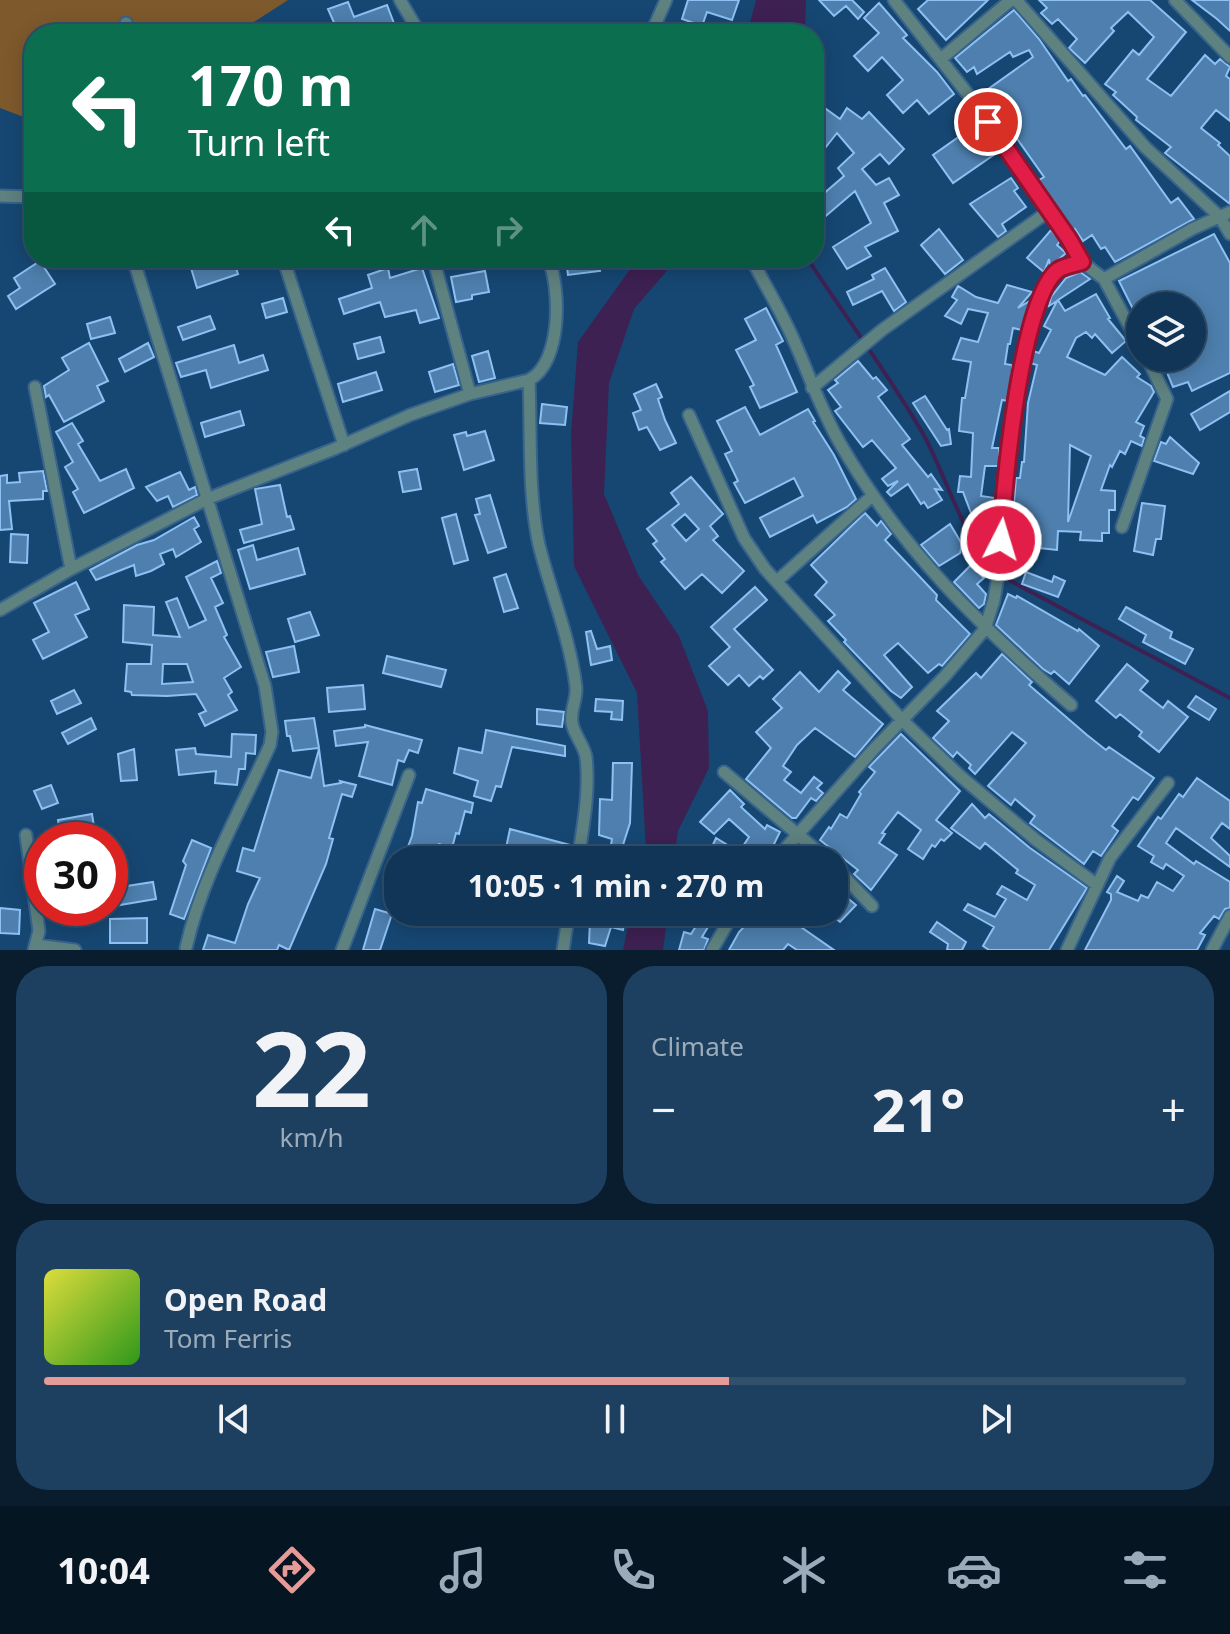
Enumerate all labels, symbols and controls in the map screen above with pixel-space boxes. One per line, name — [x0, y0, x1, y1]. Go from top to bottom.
text: 170 m — [188, 46, 353, 122]
icon: left — [56, 56, 160, 160]
pin — [954, 88, 1022, 156]
icon: arrive — [966, 100, 1010, 144]
text: Turn left — [188, 118, 330, 167]
icon: left — [318, 208, 362, 252]
icon: ahead — [402, 208, 446, 252]
icon: right — [486, 208, 530, 252]
map controls — [1126, 292, 1206, 372]
button: layers — [1126, 292, 1206, 372]
position arrow — [959, 498, 1043, 582]
speed limit sign: 30 — [24, 822, 128, 926]
text: 10:05 · 1 min · 270 m — [468, 865, 764, 906]
text: 22 — [252, 996, 371, 1137]
text: Climate — [651, 1028, 744, 1064]
text: 21° — [871, 1068, 966, 1150]
text: − — [651, 1079, 676, 1139]
text: + — [1161, 1079, 1186, 1139]
text: km/h — [280, 1119, 343, 1155]
text: Open Road — [164, 1279, 327, 1320]
text: Tom Ferris — [164, 1320, 292, 1356]
icon: previous — [212, 1397, 256, 1441]
icon: pause — [593, 1397, 637, 1441]
icon: next — [974, 1397, 1018, 1441]
icon: directions — [264, 1542, 320, 1598]
icon: music — [435, 1542, 491, 1598]
icon: phone — [605, 1542, 661, 1598]
icon: climate — [776, 1542, 832, 1598]
icon: car — [946, 1542, 1002, 1598]
icon: filters — [1117, 1542, 1173, 1598]
text: 10:04 — [57, 1546, 150, 1595]

